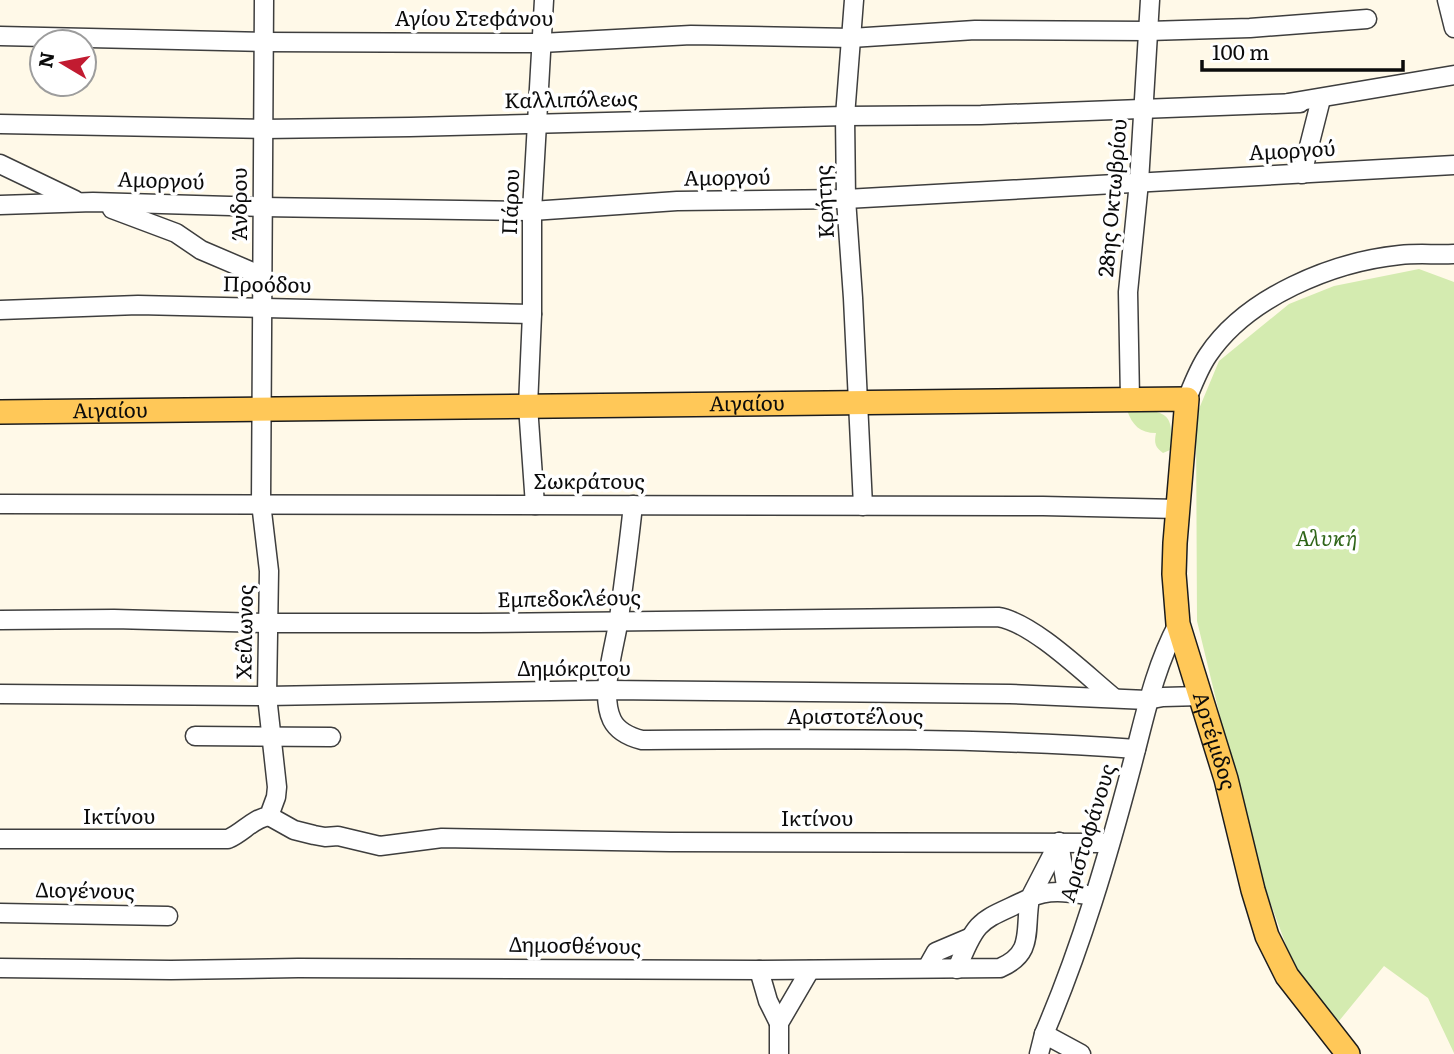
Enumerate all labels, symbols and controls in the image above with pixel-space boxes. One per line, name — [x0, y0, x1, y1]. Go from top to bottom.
street label: Αγίου Στεφάνου — [395, 1, 553, 32]
north arrow — [28, 28, 98, 98]
scale bar — [1202, 28, 1403, 72]
text: 100 m — [1212, 35, 1269, 66]
text: N — [30, 50, 60, 70]
street label: Καλλιπόλεως — [504, 81, 638, 114]
street label: 28ης Οκτωβρίου — [1088, 117, 1133, 278]
street label: Αμοργού — [1248, 131, 1336, 166]
street label: Αμοργού — [683, 159, 771, 192]
street label: Αμοργού — [117, 161, 205, 196]
street label: Κρήτης — [805, 165, 840, 240]
street label: Άνδρου — [222, 168, 253, 240]
street label: Πάρου — [492, 168, 525, 235]
street label: Προόδου — [222, 266, 312, 299]
street label: Αιγαίου — [709, 385, 785, 417]
street label: Αιγαίου — [72, 392, 148, 424]
street label: Σωκράτους — [533, 464, 645, 495]
park label: Αλυκή — [1295, 521, 1357, 552]
street label: Εμπεδοκλέους — [497, 580, 641, 613]
street label: Χείλωνος — [226, 584, 259, 679]
street label: Δημόκριτου — [517, 651, 631, 682]
street label: Αρτέμιδος — [1187, 687, 1246, 792]
street label: Αριστοτέλους — [787, 699, 923, 730]
street label: Αριστοφάνους — [1050, 759, 1121, 905]
street label: Ικτίνου — [83, 799, 155, 830]
street label: Ικτίνου — [781, 801, 853, 832]
street label: Διογένους — [35, 872, 135, 905]
street label: Δημοσθένους — [509, 927, 641, 960]

